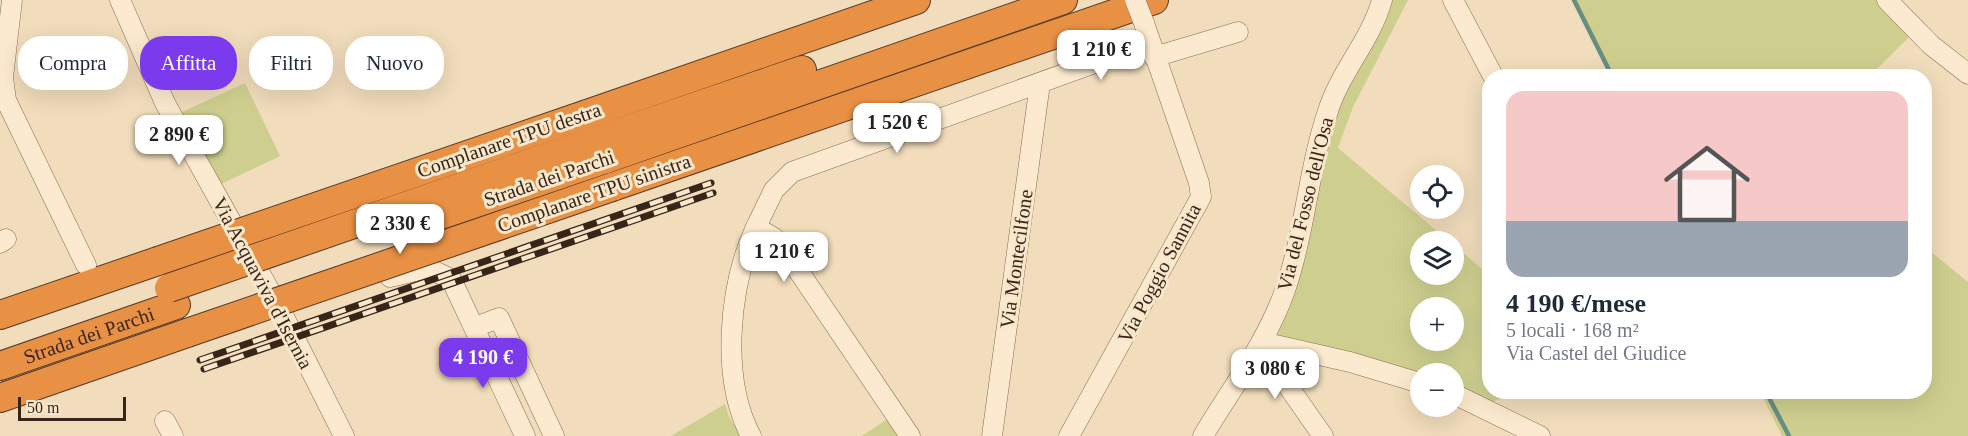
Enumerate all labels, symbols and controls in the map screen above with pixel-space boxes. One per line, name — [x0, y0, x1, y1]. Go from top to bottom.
pin: 1 210 € — [1046, 30, 1156, 81]
chip: Compra — [18, 36, 128, 90]
chip: Affitta — [140, 36, 237, 90]
chip: Filtri — [249, 36, 333, 90]
chip: Nuovo — [345, 36, 444, 90]
text: 1 210 € — [1071, 38, 1131, 60]
street label: Complanare TPU destra — [414, 98, 604, 183]
pin: 1 520 € — [842, 103, 952, 154]
text: 1 520 € — [867, 111, 927, 133]
pin: 2 890 € — [124, 115, 234, 166]
street label: Via del Fosso dell'Osa — [1273, 115, 1337, 293]
text: 2 890 € — [149, 123, 209, 145]
icon: home — [1653, 130, 1761, 238]
street label: Strada dei Parchi — [481, 145, 618, 211]
street label: Complanare TPU sinistra — [494, 150, 694, 237]
map controls — [1410, 165, 1464, 417]
button: locate — [1410, 165, 1464, 219]
street label: Via Montecilfone — [995, 188, 1037, 330]
street label: Via Acquaviva d'Isernia — [208, 193, 318, 373]
street label: Via Poggio Sannita — [1113, 200, 1206, 347]
pin: 2 330 € — [345, 204, 455, 255]
text: 2 330 € — [370, 212, 430, 234]
button: layers — [1410, 231, 1464, 285]
pin: 1 210 € — [729, 232, 839, 283]
text: 1 210 € — [754, 240, 814, 262]
text: 4 190 €/mese — [1506, 289, 1646, 318]
button: + — [1410, 297, 1464, 351]
street label: Strada dei Parchi — [21, 302, 157, 368]
text: 5 locali · 168 m² — [1506, 319, 1639, 341]
pin: 4 190 € — [428, 338, 538, 389]
text: Via Castel del Giudice — [1506, 342, 1686, 364]
text: 4 190 € — [453, 346, 513, 368]
pin: 3 080 € — [1220, 349, 1330, 400]
text: 3 080 € — [1245, 357, 1305, 379]
button: − — [1410, 363, 1464, 417]
scale bar — [18, 394, 126, 422]
text: 50 m — [27, 399, 59, 416]

